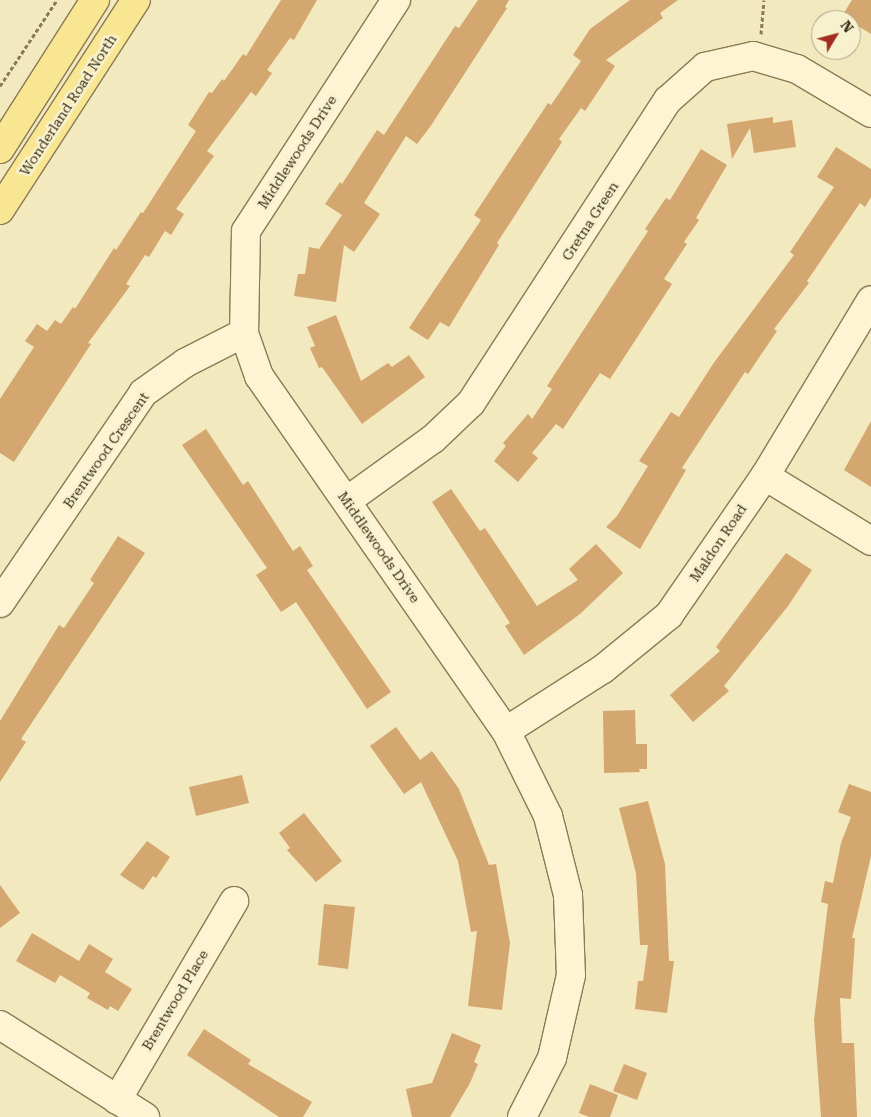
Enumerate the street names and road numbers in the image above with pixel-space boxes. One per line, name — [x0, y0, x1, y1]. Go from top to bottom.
street label: Wonderland Road North — [16, 31, 120, 179]
street label: Middlewoods Drive — [254, 92, 340, 212]
street label: Gretna Green — [558, 178, 622, 264]
street label: Brentwood Crescent — [60, 389, 152, 511]
street label: Middlewoods Drive — [334, 488, 424, 606]
street label: Maldon Road — [686, 501, 750, 585]
street label: Brentwood Place — [138, 947, 212, 1053]

